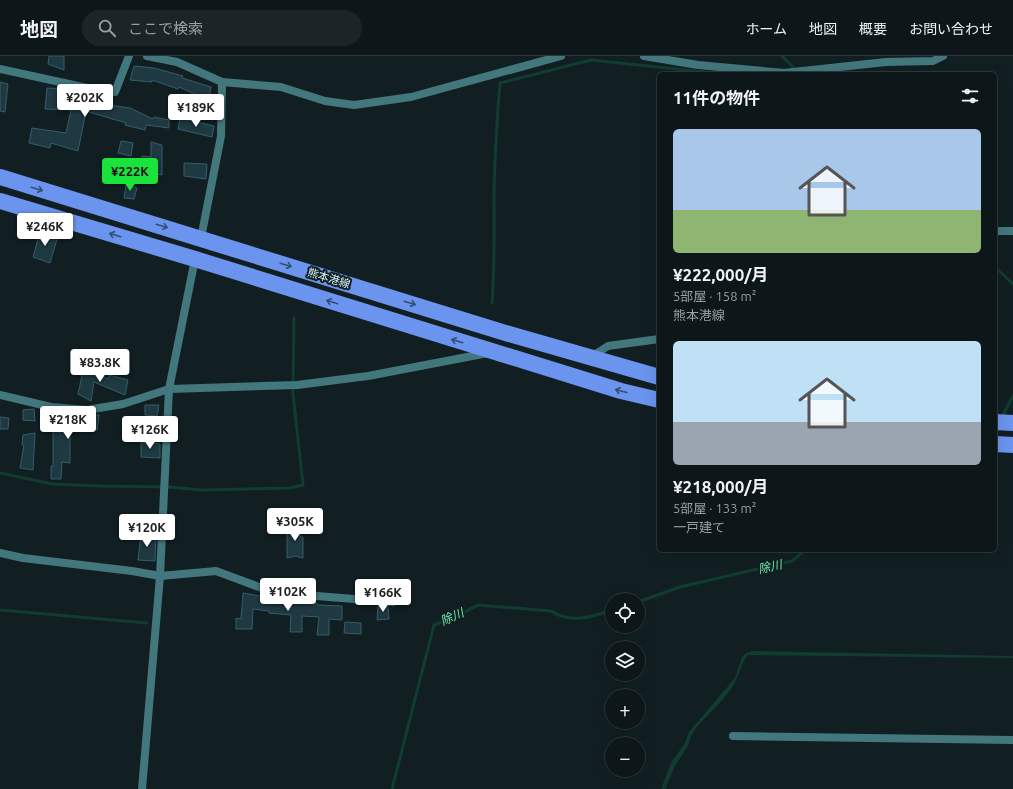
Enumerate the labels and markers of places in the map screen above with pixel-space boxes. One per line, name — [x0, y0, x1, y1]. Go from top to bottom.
pin: ¥202K — [57, 84, 113, 118]
pin: ¥189K — [168, 94, 224, 128]
pin: ¥222K — [102, 158, 158, 192]
pin: ¥246K — [17, 213, 73, 247]
pin: ¥83.8K — [67, 349, 133, 383]
pin: ¥218K — [40, 406, 96, 440]
pin: ¥126K — [122, 416, 178, 450]
pin: ¥305K — [267, 508, 323, 542]
pin: ¥120K — [119, 514, 175, 548]
pin: ¥102K — [260, 578, 316, 612]
pin: ¥166K — [355, 579, 411, 613]

